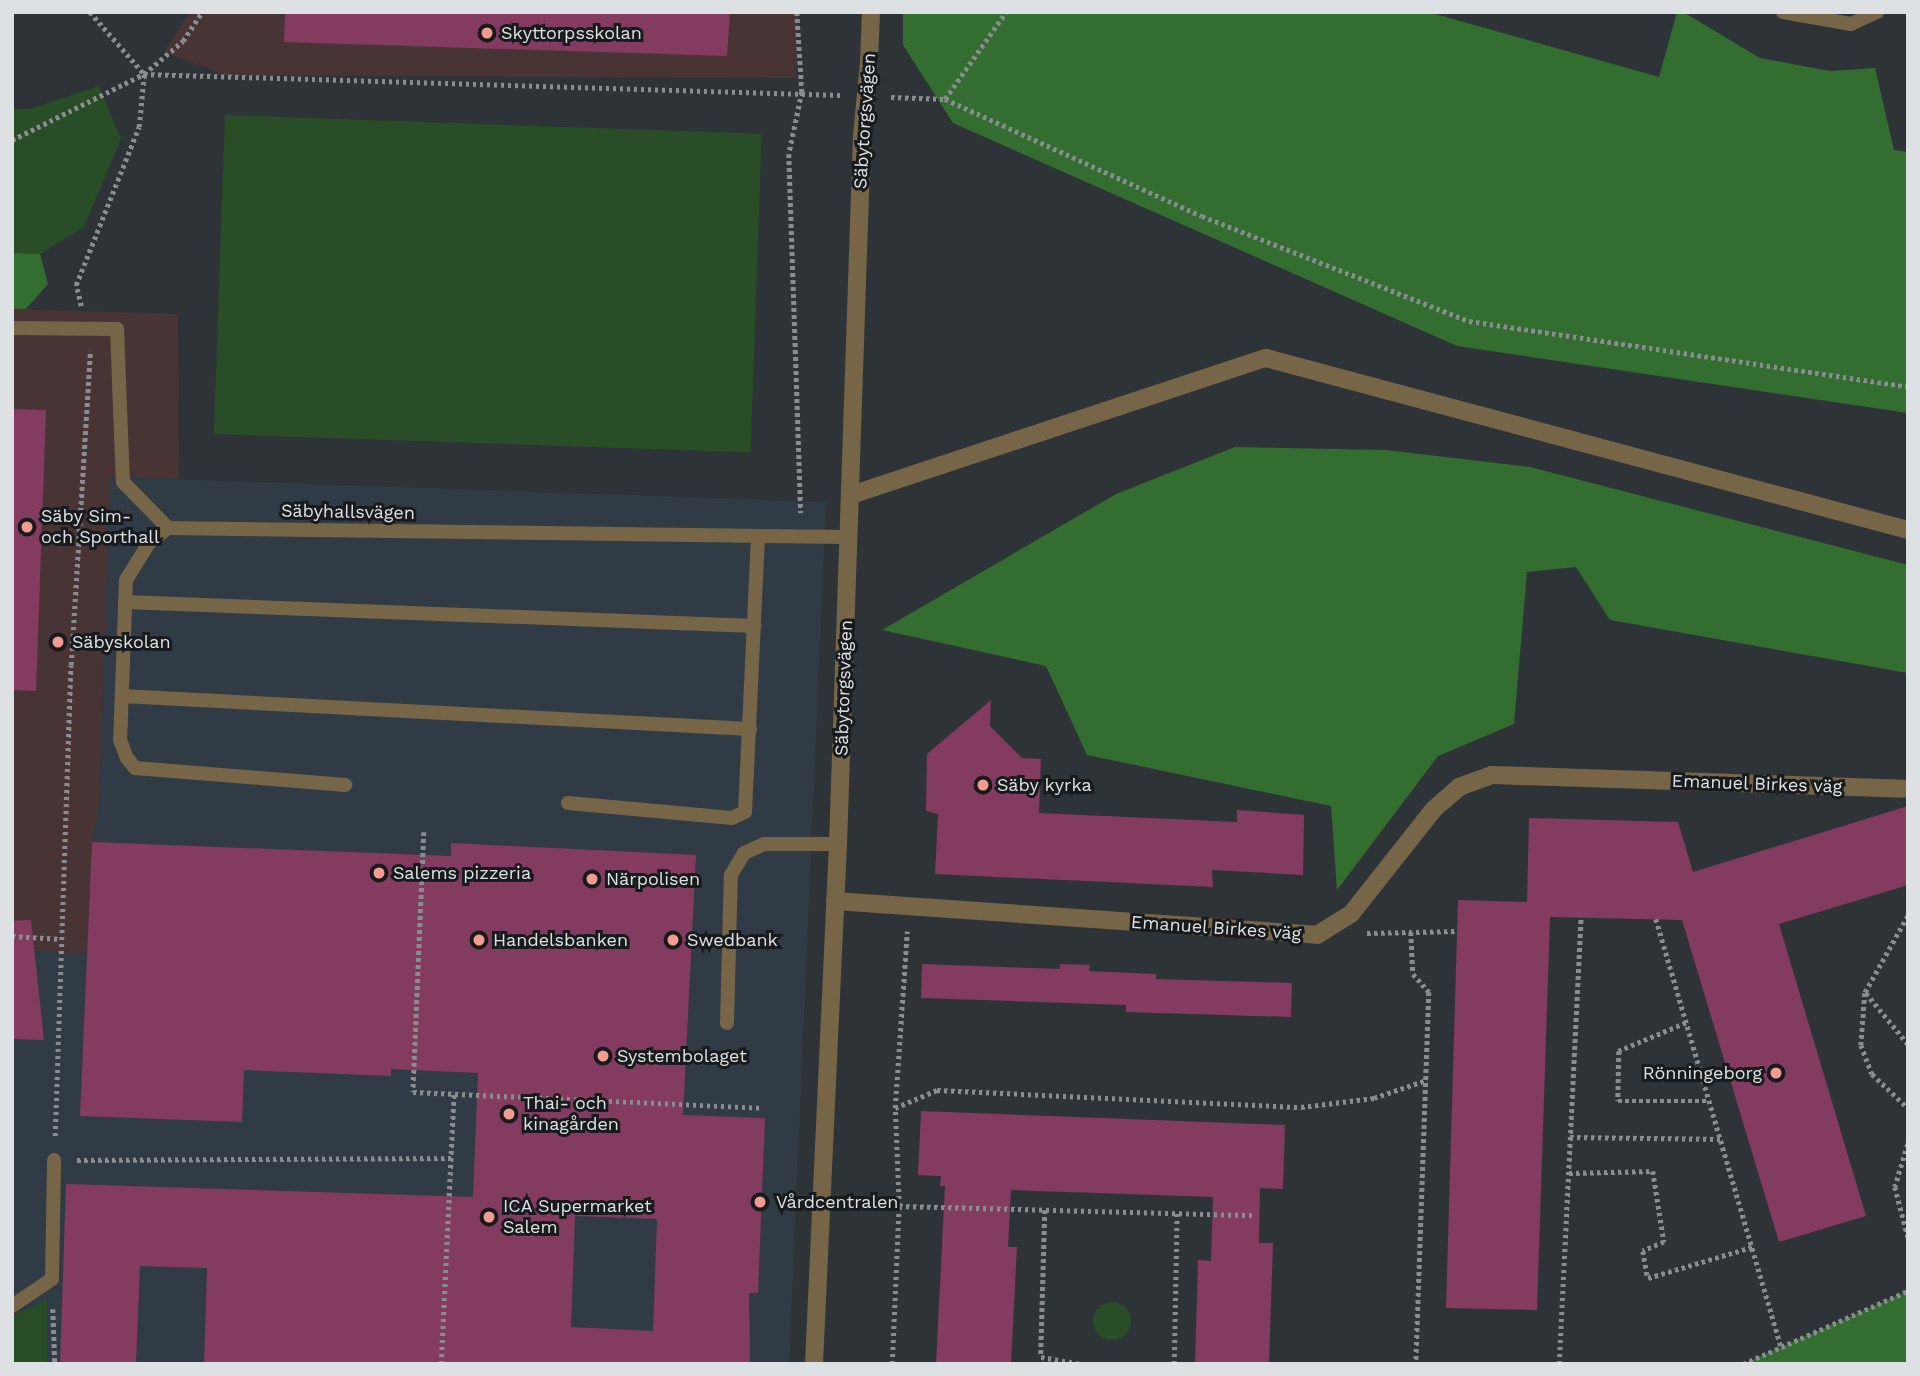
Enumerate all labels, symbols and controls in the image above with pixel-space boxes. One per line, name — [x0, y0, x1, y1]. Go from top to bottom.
place label: Skyttorpsskolan — [501, 22, 642, 44]
marker: Skyttorpsskolan — [479, 25, 495, 41]
street label: Säbytorgsvägen — [849, 52, 881, 190]
street label: Säbyhallsvägen — [281, 500, 415, 524]
place label: Säby Sim- och Sporthall — [41, 506, 159, 548]
marker: Säby Sim- och Sporthall — [19, 519, 35, 535]
street label: Säbytorgsvägen — [831, 619, 857, 757]
place label: Säbyskolan — [72, 631, 171, 653]
marker: Säbyskolan — [50, 634, 66, 650]
street label: Emanuel Birkes väg — [1671, 770, 1843, 798]
place label: Säby kyrka — [997, 774, 1092, 796]
marker: Säby kyrka — [975, 777, 991, 793]
place label: Salems pizzeria — [393, 862, 531, 884]
marker: Salems pizzeria — [371, 865, 387, 881]
place label: Närpolisen — [606, 868, 700, 890]
marker: Närpolisen — [584, 871, 600, 887]
street label: Emanuel Birkes väg — [1130, 911, 1302, 945]
place label: Handelsbanken — [493, 929, 628, 951]
place label: Swedbank — [687, 929, 778, 951]
marker: Handelsbanken — [471, 932, 487, 948]
marker: Swedbank — [665, 932, 681, 948]
place label: Systembolaget — [617, 1045, 747, 1067]
marker: Systembolaget — [595, 1048, 611, 1064]
place label: Rönningeborg — [1643, 1062, 1762, 1084]
marker: Rönningeborg — [1768, 1065, 1784, 1081]
place label: Thai- och kinagården — [523, 1093, 619, 1136]
marker: Thai- och kinagården — [501, 1106, 517, 1122]
place label: Vårdcentralen — [776, 1191, 898, 1213]
marker: Vårdcentralen — [750, 1192, 770, 1212]
place label: ICA Supermarket Salem — [503, 1196, 652, 1238]
marker: ICA Supermarket Salem — [481, 1209, 497, 1225]

